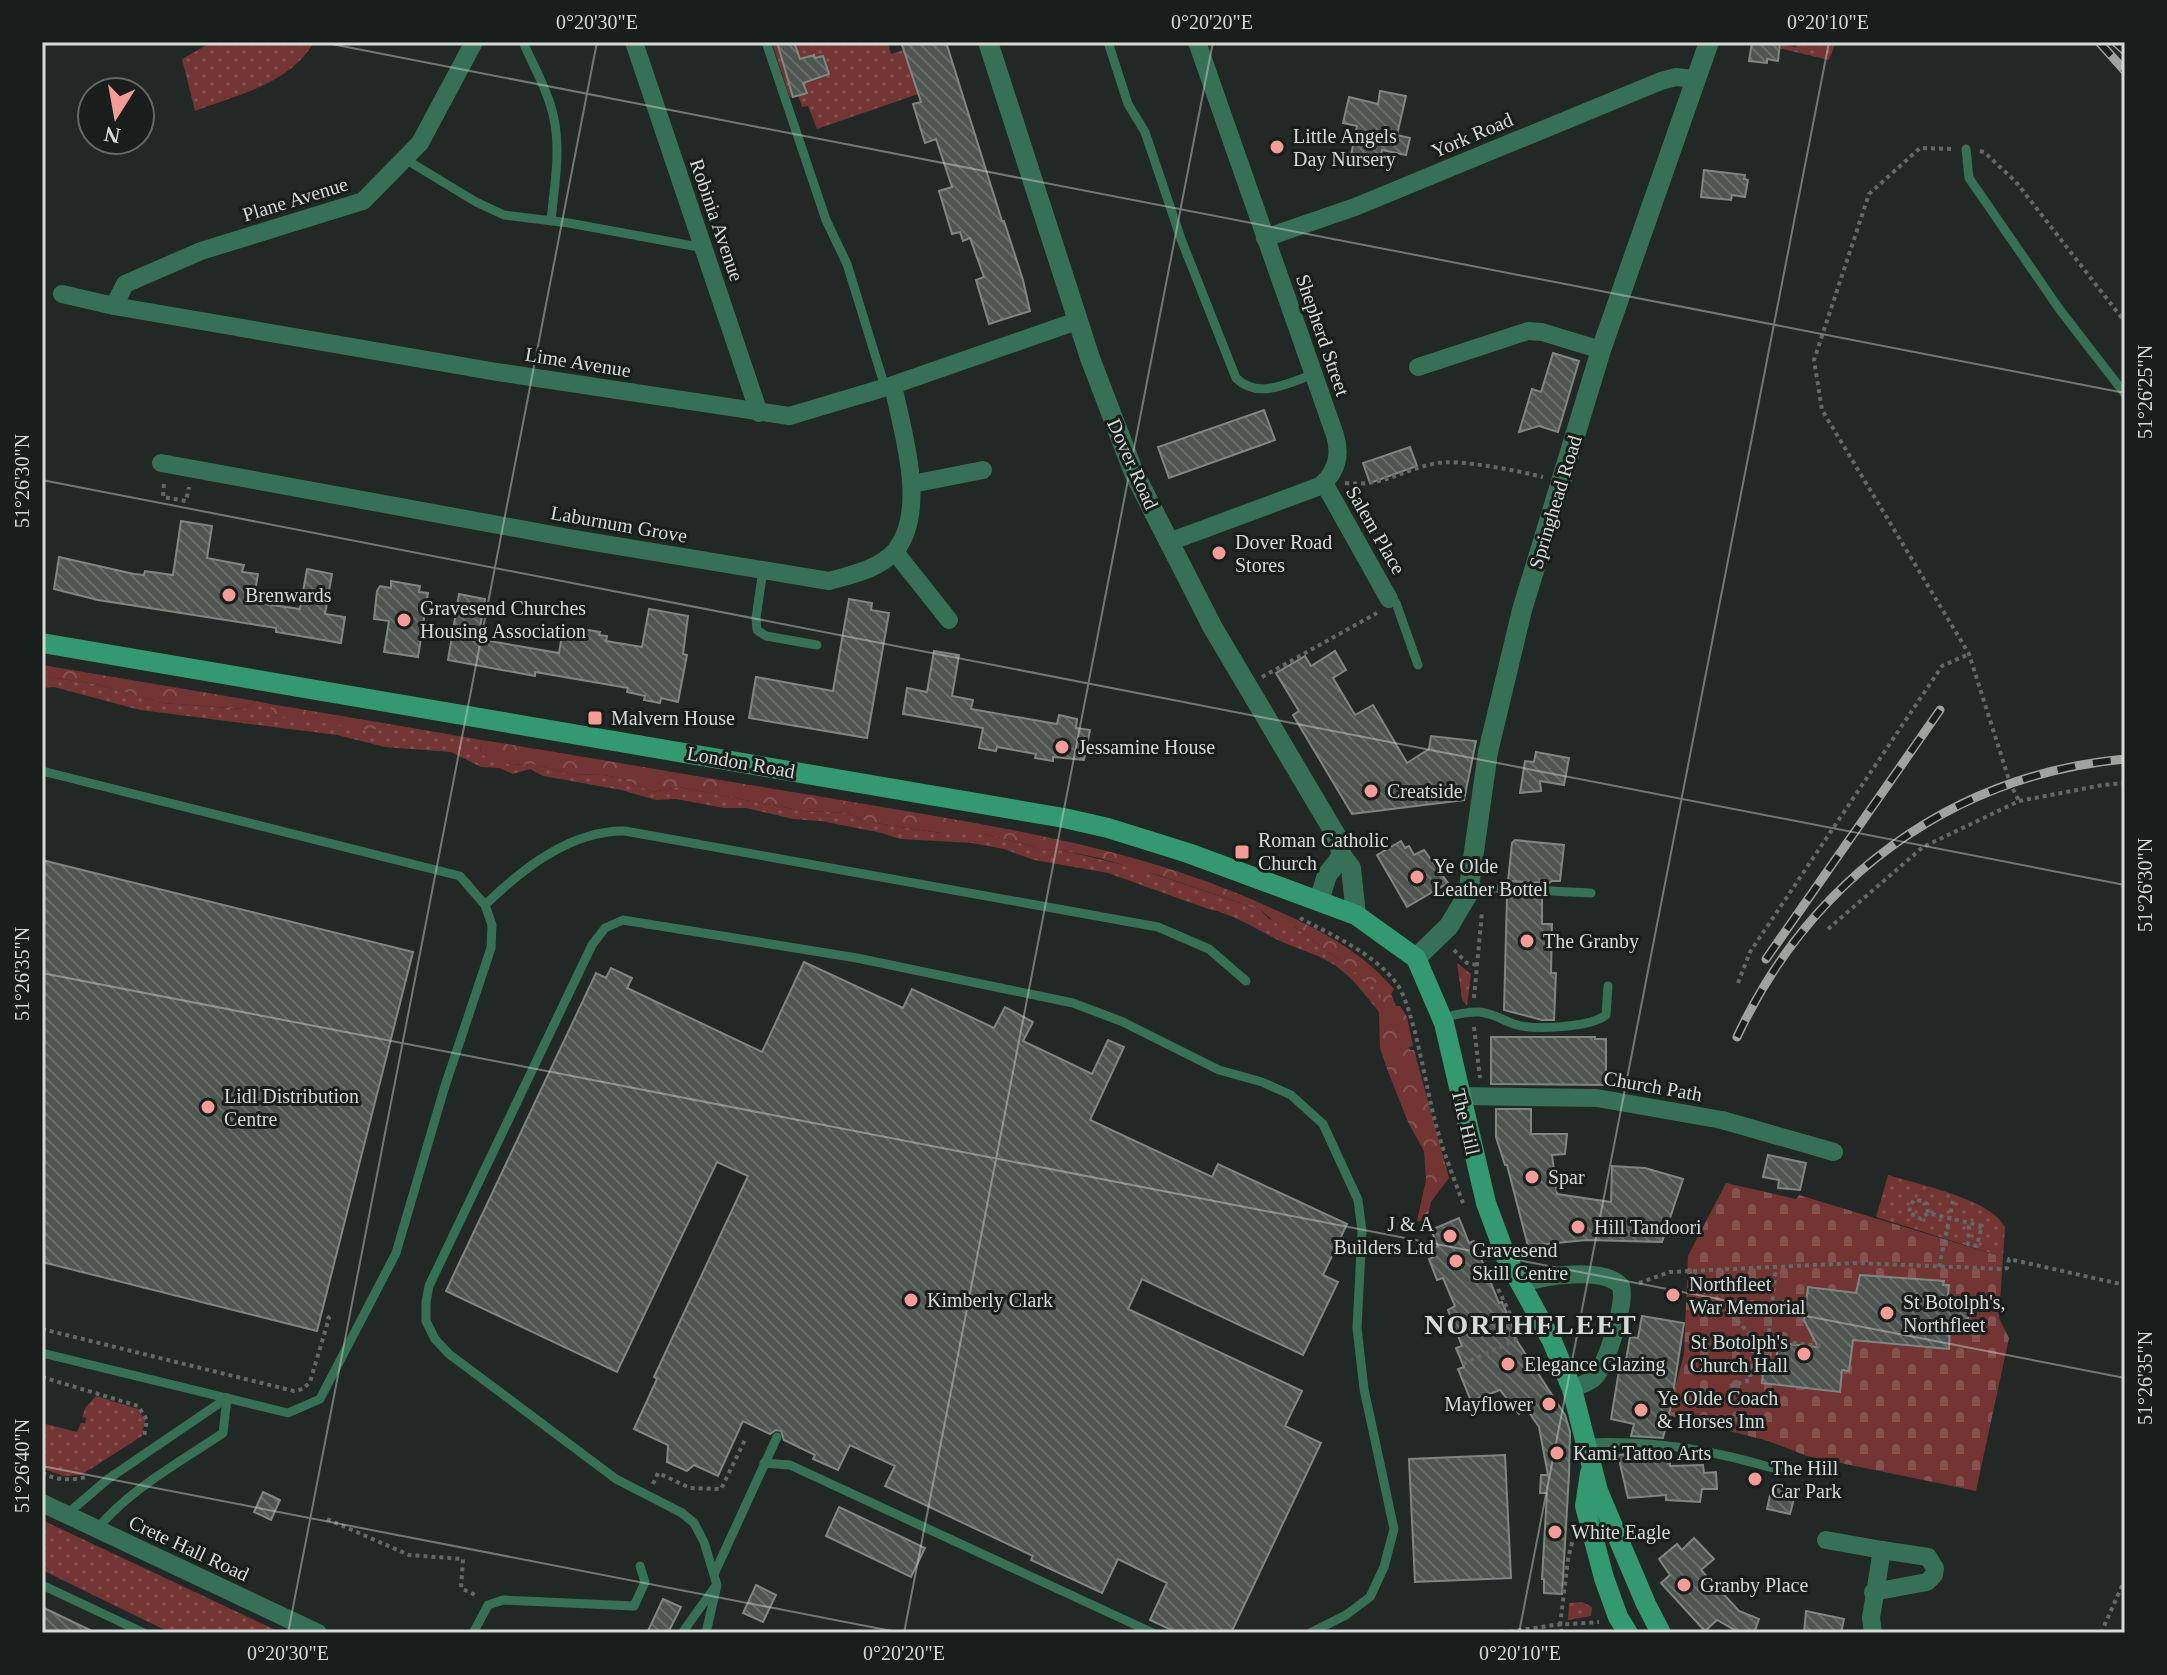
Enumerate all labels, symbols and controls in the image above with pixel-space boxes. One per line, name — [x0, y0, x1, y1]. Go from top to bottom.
text: 0°20'30"E — [556, 11, 638, 33]
text: 0°20'20"E — [1171, 11, 1253, 33]
text: 0°20'10"E — [1787, 11, 1869, 33]
north arrow — [76, 76, 156, 156]
street label: York Road — [1428, 108, 1516, 162]
text: N — [102, 121, 122, 149]
place label: Little Angels Day Nursery — [1293, 125, 1397, 171]
marker: Little Angels Day Nursery — [1268, 138, 1286, 156]
street label: Robinia Avenue — [686, 156, 748, 284]
street label: Plane Avenue — [240, 173, 350, 225]
street label: Shepherd Street — [1291, 271, 1354, 399]
street label: Lime Avenue — [524, 343, 633, 381]
text: 51°26'25"N — [2134, 345, 2156, 439]
street label: Dover Road — [1103, 415, 1163, 513]
street label: Springhead Road — [1524, 433, 1587, 572]
text: 51°26'30"N — [11, 434, 33, 528]
street label: Salem Place — [1342, 482, 1410, 578]
street label: Laburnum Grove — [549, 501, 689, 547]
place label: Dover Road Stores — [1235, 531, 1332, 576]
marker: Dover Road Stores — [1210, 544, 1228, 562]
place label: Brenwards — [245, 584, 332, 606]
marker: Brenwards — [220, 586, 238, 604]
place label: Gravesend Churches Housing Association — [420, 597, 586, 643]
marker: Gravesend Churches Housing Association — [395, 611, 413, 629]
place label: Malvern House — [611, 707, 735, 729]
marker: Malvern House — [586, 709, 604, 727]
place label: Jessamine House — [1078, 736, 1215, 758]
marker: Jessamine House — [1053, 738, 1071, 756]
street label: London Road — [685, 742, 797, 782]
place label: Creatside — [1387, 780, 1463, 802]
marker: Creatside — [1362, 782, 1380, 800]
place label: Roman Catholic Church — [1258, 829, 1389, 874]
text: 51°26'30"N — [2134, 838, 2156, 932]
marker: Roman Catholic Church — [1233, 843, 1251, 861]
place label: Ye Olde Leather Bottel — [1433, 855, 1548, 900]
marker: Ye Olde Leather Bottel — [1408, 868, 1426, 886]
text: 51°26'35"N — [11, 927, 33, 1021]
place label: The Granby — [1543, 930, 1639, 953]
marker: The Granby — [1518, 932, 1536, 950]
street label: Church Path — [1602, 1067, 1704, 1105]
place label: Lidl Distribution Centre — [224, 1085, 359, 1130]
street label: The Hill — [1448, 1087, 1484, 1158]
marker: Lidl Distribution Centre — [199, 1098, 217, 1116]
place label: Spar — [1548, 1166, 1585, 1189]
marker: Spar — [1523, 1168, 1541, 1186]
place label: J & A Builders Ltd — [1333, 1213, 1435, 1258]
place label: Hill Tandoori — [1594, 1216, 1702, 1238]
marker: Hill Tandoori — [1569, 1218, 1587, 1236]
marker: J & A Builders Ltd — [1441, 1227, 1459, 1245]
place label: Gravesend Skill Centre — [1472, 1239, 1568, 1284]
marker: Gravesend Skill Centre — [1447, 1252, 1465, 1270]
place label: Northfleet War Memorial — [1689, 1273, 1806, 1318]
marker: Northfleet War Memorial — [1664, 1286, 1682, 1304]
place label: Kimberly Clark — [927, 1289, 1053, 1312]
marker: Kimberly Clark — [902, 1291, 920, 1309]
place label: St Botolph's, Northfleet — [1903, 1291, 2006, 1336]
marker: St Botolph's, Northfleet — [1878, 1304, 1896, 1322]
district label: NORTHFLEET — [1424, 1309, 1638, 1340]
place label: St Botolph's Church Hall — [1690, 1331, 1788, 1376]
text: 51°26'35"N — [2134, 1331, 2156, 1425]
marker: St Botolph's Church Hall — [1795, 1345, 1813, 1363]
place label: Elegance Glazing — [1524, 1353, 1666, 1376]
marker: Elegance Glazing — [1499, 1355, 1517, 1373]
place label: Ye Olde Coach & Horses Inn — [1657, 1387, 1778, 1432]
place label: Mayflower — [1444, 1393, 1533, 1416]
marker: Mayflower — [1540, 1395, 1558, 1413]
marker: Ye Olde Coach & Horses Inn — [1632, 1401, 1650, 1419]
text: 51°26'40"N — [11, 1419, 33, 1513]
place label: Kami Tattoo Arts — [1573, 1442, 1711, 1464]
marker: Kami Tattoo Arts — [1548, 1444, 1566, 1462]
place label: The Hill Car Park — [1771, 1457, 1842, 1502]
marker: The Hill Car Park — [1746, 1470, 1764, 1488]
street label: Crete Hall Road — [125, 1511, 253, 1585]
place label: White Eagle — [1571, 1521, 1671, 1544]
marker: White Eagle — [1546, 1523, 1564, 1541]
place label: Granby Place — [1700, 1574, 1808, 1597]
marker: Granby Place — [1675, 1576, 1693, 1594]
text: 0°20'30"E — [247, 1642, 329, 1664]
text: 0°20'20"E — [863, 1642, 945, 1664]
text: 0°20'10"E — [1479, 1642, 1561, 1664]

